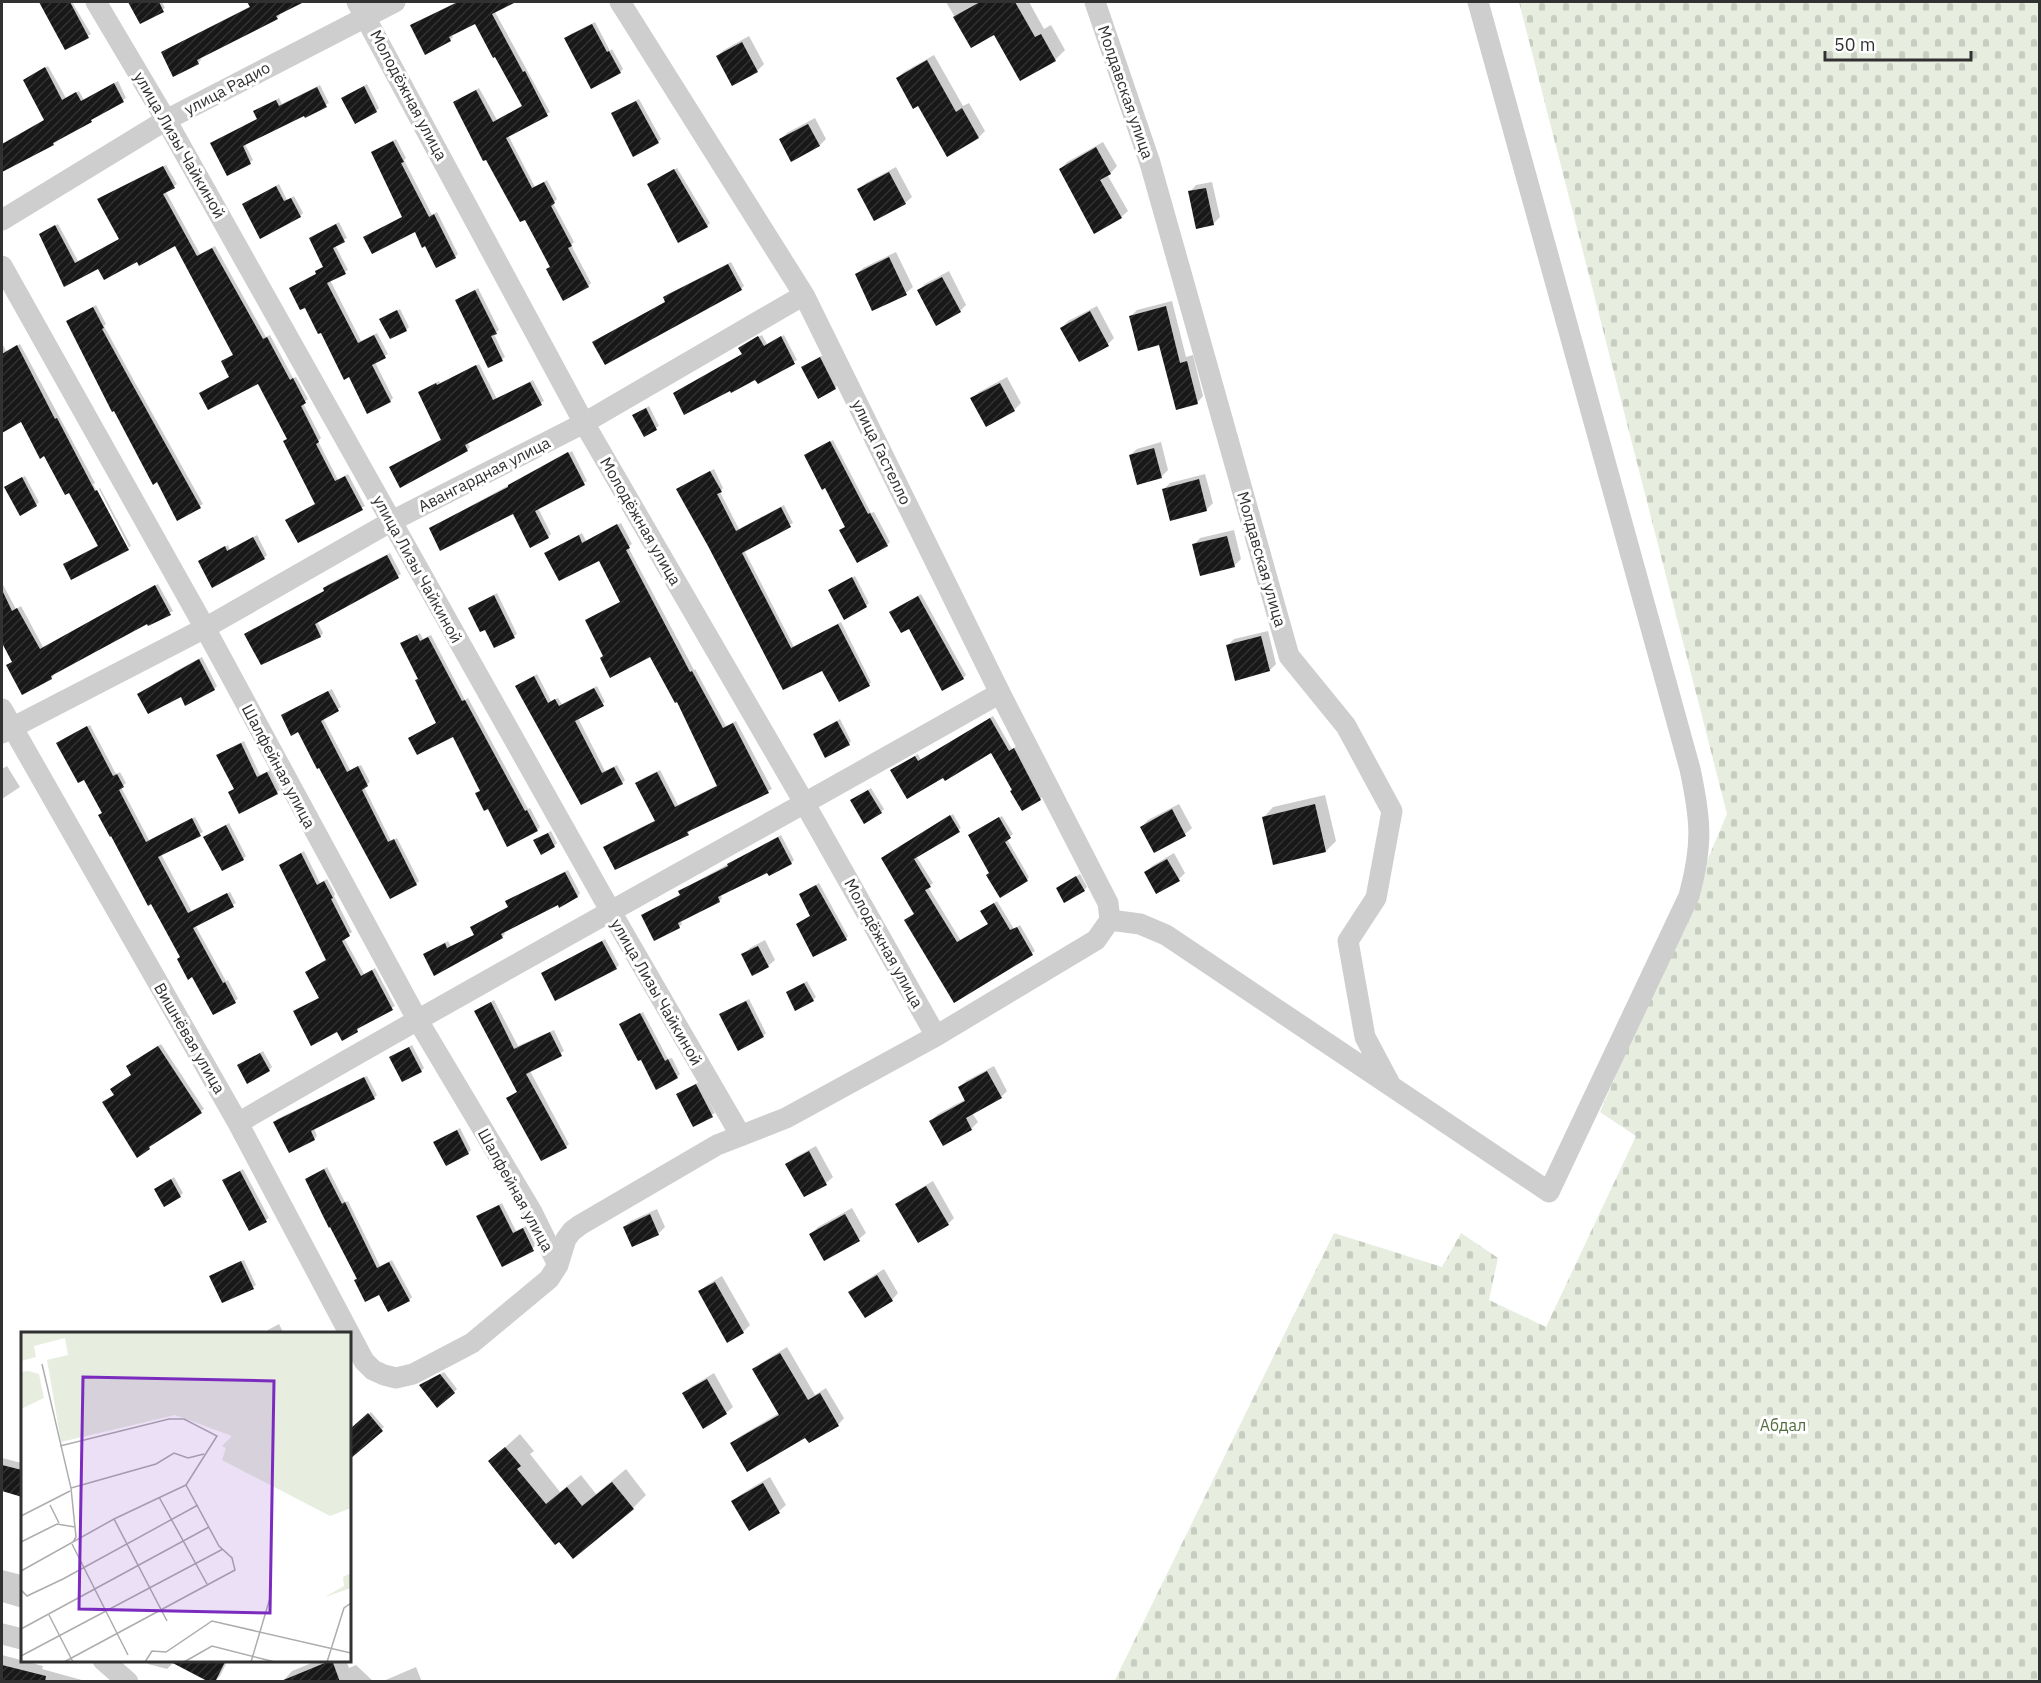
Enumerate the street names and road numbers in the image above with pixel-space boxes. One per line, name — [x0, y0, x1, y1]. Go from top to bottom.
street label: Молдавская улица — [1094, 23, 1158, 162]
street label: Молодёжная улица — [366, 26, 452, 164]
street label: улица Радио — [181, 57, 273, 119]
street label: улица Лизы Чайкиной — [130, 68, 230, 222]
street label: улица Гастелло — [848, 396, 916, 508]
street label: Авангардная улица — [415, 432, 554, 516]
street label: Молодёжная улица — [596, 453, 686, 589]
street label: Молдавская улица — [1233, 489, 1291, 629]
street label: улица Лизы Чайкиной — [369, 492, 467, 646]
street label: Шалфейная улица — [238, 700, 320, 832]
street label: Молодёжная улица — [840, 875, 928, 1012]
street label: улица Лизы Чайкиной — [607, 915, 707, 1069]
street label: Вишнёвая улица — [150, 979, 230, 1097]
street label: Шалфейная улица — [474, 1125, 558, 1256]

